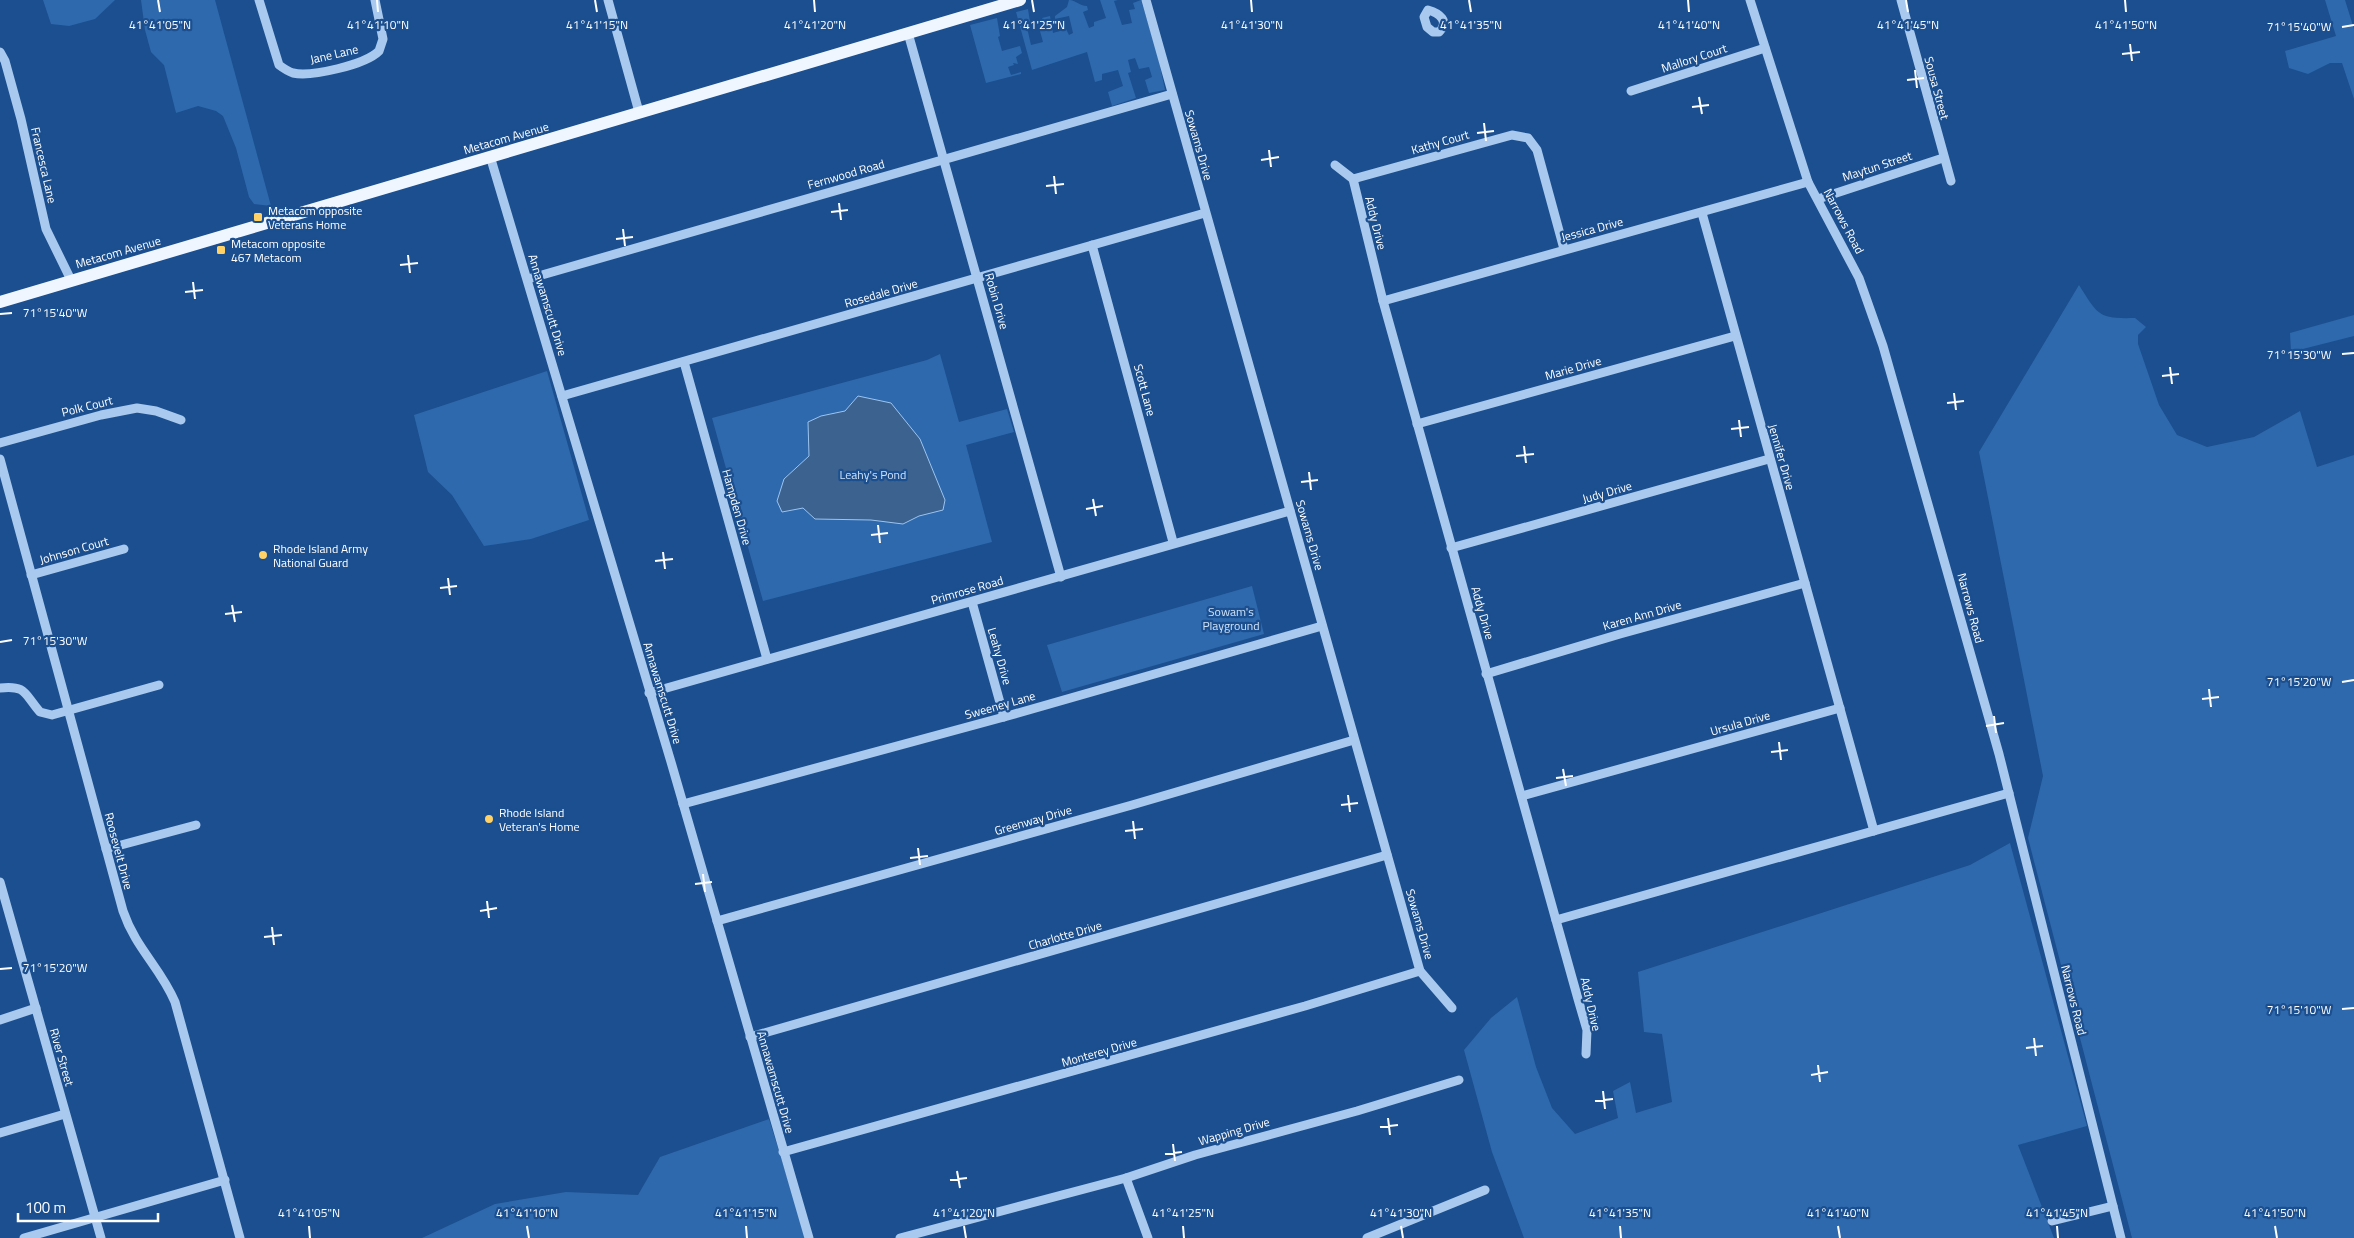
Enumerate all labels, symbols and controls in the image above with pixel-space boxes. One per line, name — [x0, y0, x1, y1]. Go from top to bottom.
text: 41°41'05"N — [129, 15, 191, 34]
text: 41°41'10"N — [347, 15, 409, 34]
text: 41°41'15"N — [566, 15, 628, 34]
text: 41°41'20"N — [784, 15, 846, 34]
text: 41°41'25"N — [1003, 15, 1065, 34]
text: 41°41'30"N — [1221, 15, 1283, 34]
text: 41°41'35"N — [1440, 15, 1502, 34]
text: 41°41'40"N — [1658, 15, 1720, 34]
text: 41°41'45"N — [1877, 15, 1939, 34]
text: 41°41'50"N — [2095, 15, 2157, 34]
text: 71°15'40"W — [2267, 17, 2332, 36]
street label: Mallory Court — [1659, 38, 1730, 78]
street label: Jane Lane — [308, 39, 360, 69]
street label: Sousa Street — [1919, 54, 1955, 122]
street label: Sowams Drive — [1180, 108, 1218, 182]
street label: Metacom Avenue — [461, 117, 551, 159]
street label: Kathy Court — [1409, 124, 1472, 159]
street label: Francesca Lane — [26, 125, 62, 205]
street label: Maytun Street — [1840, 146, 1915, 186]
street label: Fernwood Road — [805, 154, 887, 194]
street label: Narrows Road — [1819, 185, 1869, 257]
street label: Addy Drive — [1360, 194, 1392, 252]
place label: Metacom opposite Veterans Home — [268, 201, 362, 234]
marker: Metacom opposite Veterans Home — [252, 211, 264, 223]
street label: Jessica Drive — [1559, 212, 1625, 246]
street label: Metacom Avenue — [73, 231, 163, 273]
place label: Metacom opposite 467 Metacom — [231, 234, 325, 267]
marker: Metacom opposite 467 Metacom — [215, 244, 227, 256]
street label: Annawamscutt Drive — [523, 252, 573, 358]
street label: Robin Drive — [980, 271, 1014, 331]
street label: Rosedale Drive — [842, 273, 920, 313]
text: 71°15'40"W — [23, 303, 88, 322]
text: 71°15'30"W — [2267, 345, 2332, 364]
street label: Marie Drive — [1543, 351, 1603, 385]
street label: Scott Lane — [1129, 362, 1161, 418]
street label: Polk Court — [59, 390, 115, 422]
street label: Jennifer Drive — [1764, 422, 1800, 492]
park label: Leahy's Pond — [840, 465, 906, 484]
street label: Hampden Drive — [717, 467, 757, 547]
street label: Judy Drive — [1580, 476, 1634, 508]
street label: Sowams Drive — [1291, 498, 1329, 572]
street label: Johnson Court — [37, 531, 112, 569]
place label: Rhode Island Army National Guard — [273, 539, 368, 572]
marker: Rhode Island Army National Guard — [257, 549, 269, 561]
street label: Primrose Road — [929, 571, 1005, 609]
street label: Narrows Road — [1953, 571, 1989, 645]
street label: Addy Drive — [1466, 584, 1500, 642]
street label: Karen Ann Drive — [1600, 595, 1684, 635]
park label: Sowam's Playground — [1202, 602, 1260, 635]
street label: Leahy Drive — [983, 625, 1017, 687]
text: 71°15'30"W — [23, 631, 88, 650]
street label: Annawamscutt Drive — [638, 640, 688, 746]
text: 71°15'20"W — [2267, 672, 2332, 691]
street label: Sweeney Lane — [962, 686, 1038, 724]
street label: Ursula Drive — [1708, 705, 1772, 741]
street label: Greenway Drive — [992, 800, 1074, 840]
place label: Rhode Island Veteran's Home — [499, 803, 580, 836]
street label: Roosevelt Drive — [100, 810, 138, 892]
marker: Rhode Island Veteran's Home — [483, 813, 495, 825]
street label: Sowams Drive — [1401, 887, 1439, 961]
street label: Charlotte Drive — [1026, 915, 1104, 955]
text: 71°15'20"W — [23, 958, 88, 977]
street label: Narrows Road — [2056, 963, 2092, 1037]
street label: Addy Drive — [1576, 975, 1606, 1033]
text: 71°15'10"W — [2267, 1000, 2332, 1019]
street label: River Street — [45, 1026, 80, 1089]
street label: Annawamscutt Drive — [752, 1029, 800, 1135]
street label: Monterey Drive — [1059, 1032, 1139, 1072]
street label: Wapping Drive — [1196, 1112, 1272, 1150]
scale bar — [18, 1190, 158, 1222]
text: 100 m — [25, 1196, 66, 1219]
text: 41°41'05"N — [278, 1203, 340, 1222]
text: 41°41'10"N — [496, 1203, 558, 1222]
text: 41°41'15"N — [715, 1203, 777, 1222]
text: 41°41'20"N — [933, 1203, 995, 1222]
text: 41°41'25"N — [1152, 1203, 1214, 1222]
text: 41°41'30"N — [1370, 1203, 1432, 1222]
text: 41°41'35"N — [1589, 1203, 1651, 1222]
text: 41°41'40"N — [1807, 1203, 1869, 1222]
text: 41°41'45"N — [2026, 1203, 2088, 1222]
text: 41°41'50"N — [2244, 1203, 2306, 1222]

